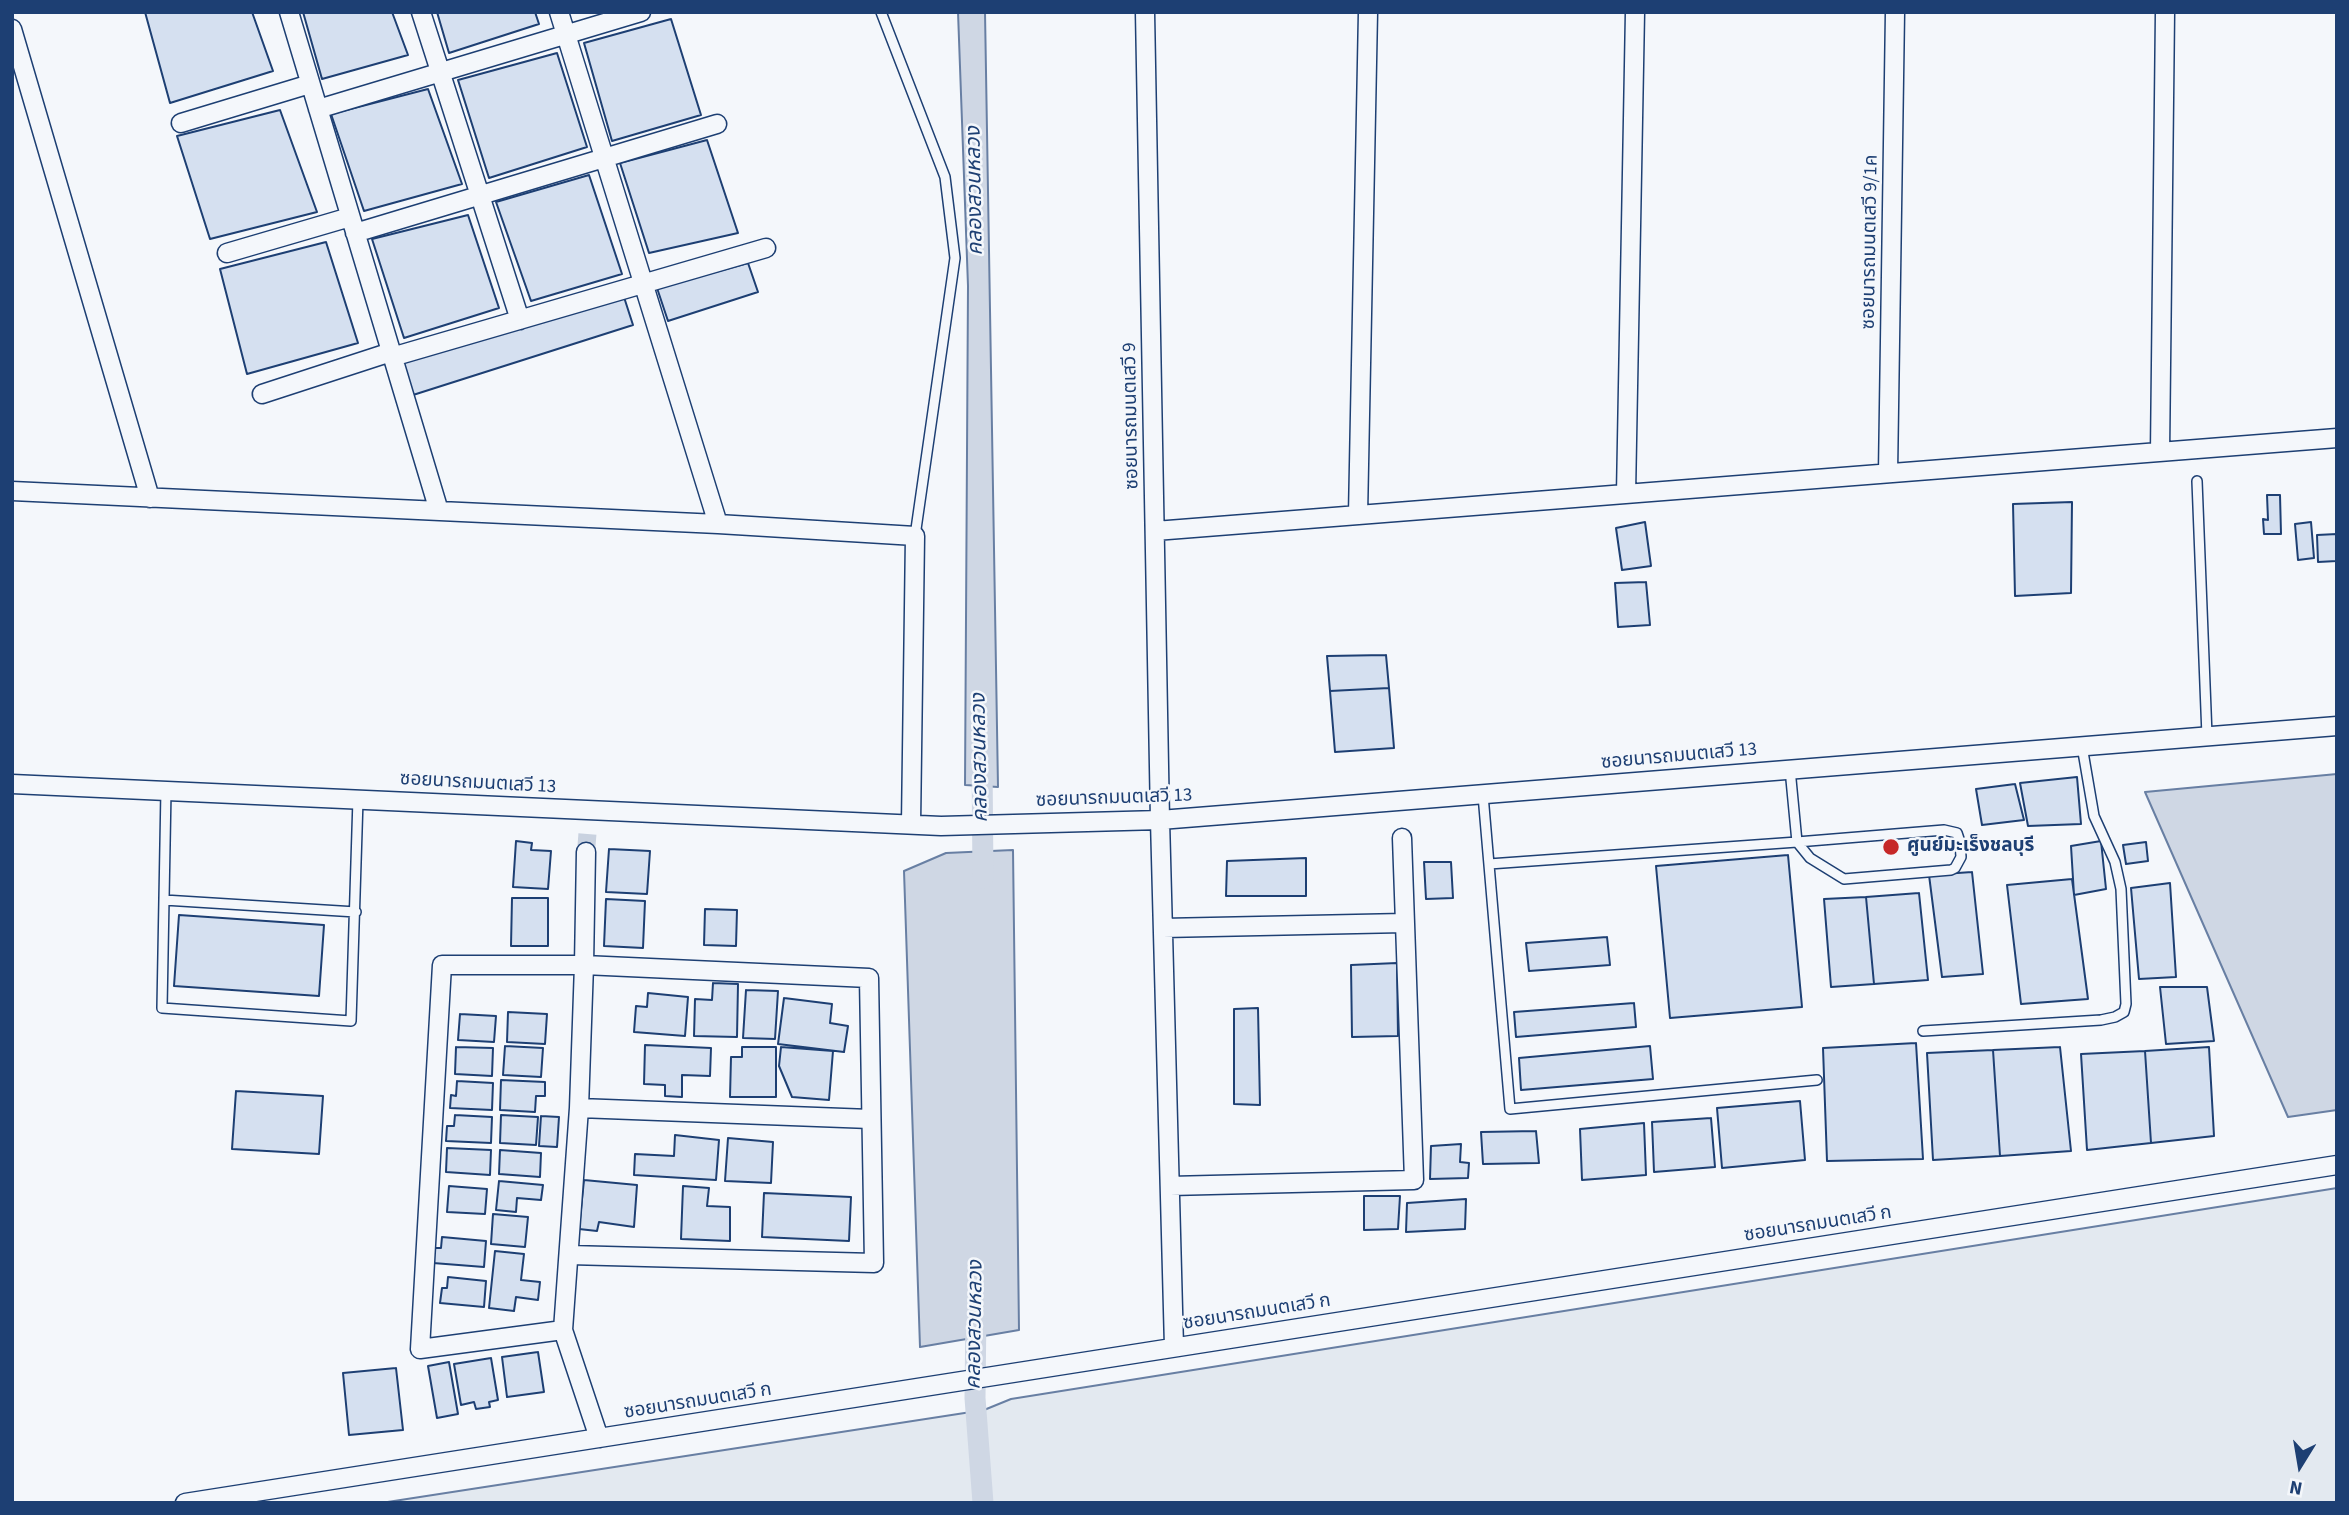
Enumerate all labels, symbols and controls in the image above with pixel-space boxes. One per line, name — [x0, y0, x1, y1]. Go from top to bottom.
water label: คลองสวนหลวง — [962, 126, 990, 256]
street label: ซอยนารถมนตเสวี 9/1ค — [1858, 154, 1884, 330]
street label: ซอยนารถมนตเสวี 9 — [1119, 342, 1145, 490]
water label: คลองสวนหลวง — [967, 693, 995, 823]
street label: ซอยนารถมนตเสวี 13 — [1600, 739, 1758, 775]
street label: ซอยนารถมนตเสวี 13 — [399, 769, 557, 799]
street label: ซอยนารถมนตเสวี 13 — [1035, 785, 1193, 813]
place label: ศูนย์มะเร็งชลบุรี — [1907, 836, 2034, 858]
marker: ศูนย์มะเร็งชลบุรี — [1881, 837, 1901, 857]
street label: ซอยนารถมนตเสวี ก — [1743, 1202, 1893, 1248]
water label: คลองสวนหลวง — [962, 1260, 990, 1390]
street label: ซอยนารถมนตเสวี ก — [1182, 1290, 1332, 1336]
street label: ซอยนารถมนตเสวี ก — [623, 1379, 773, 1425]
north arrow — [2265, 1431, 2335, 1501]
text: N — [2287, 1473, 2305, 1502]

